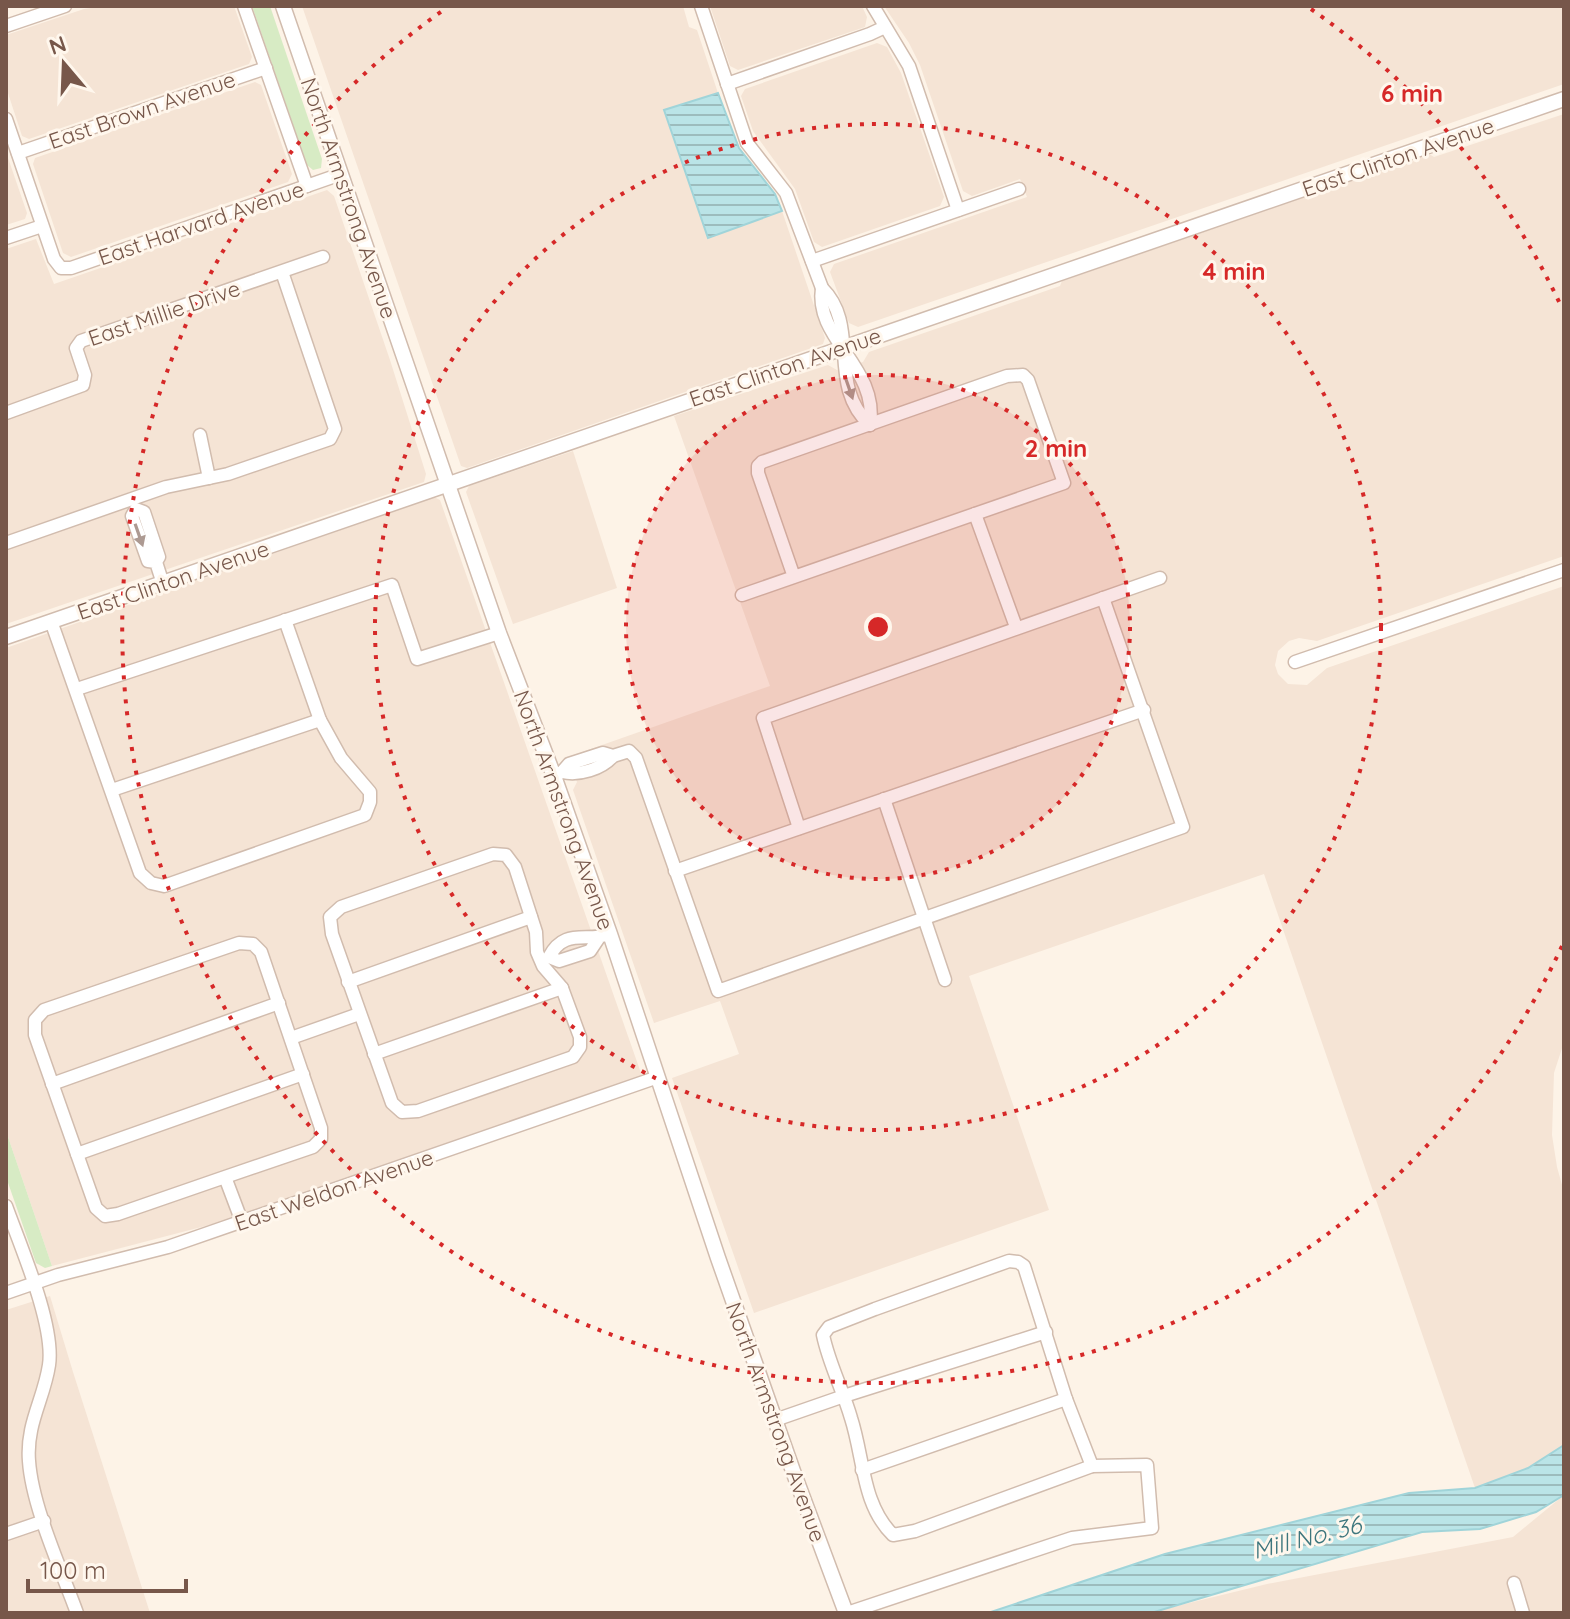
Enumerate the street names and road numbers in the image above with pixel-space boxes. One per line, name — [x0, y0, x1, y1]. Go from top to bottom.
street label: East Brown Avenue — [45, 65, 239, 155]
street label: North Armstrong Avenue — [295, 74, 403, 322]
street label: East Clinton Avenue — [1298, 111, 1498, 203]
street label: East Harvard Avenue — [94, 175, 308, 271]
street label: East Millie Drive — [84, 274, 244, 352]
street label: East Clinton Avenue — [685, 321, 885, 413]
street label: East Clinton Avenue — [73, 534, 273, 626]
street label: North Armstrong Avenue — [508, 686, 620, 934]
street label: East Weldon Avenue — [231, 1143, 437, 1237]
street label: North Armstrong Avenue — [720, 1298, 832, 1546]

